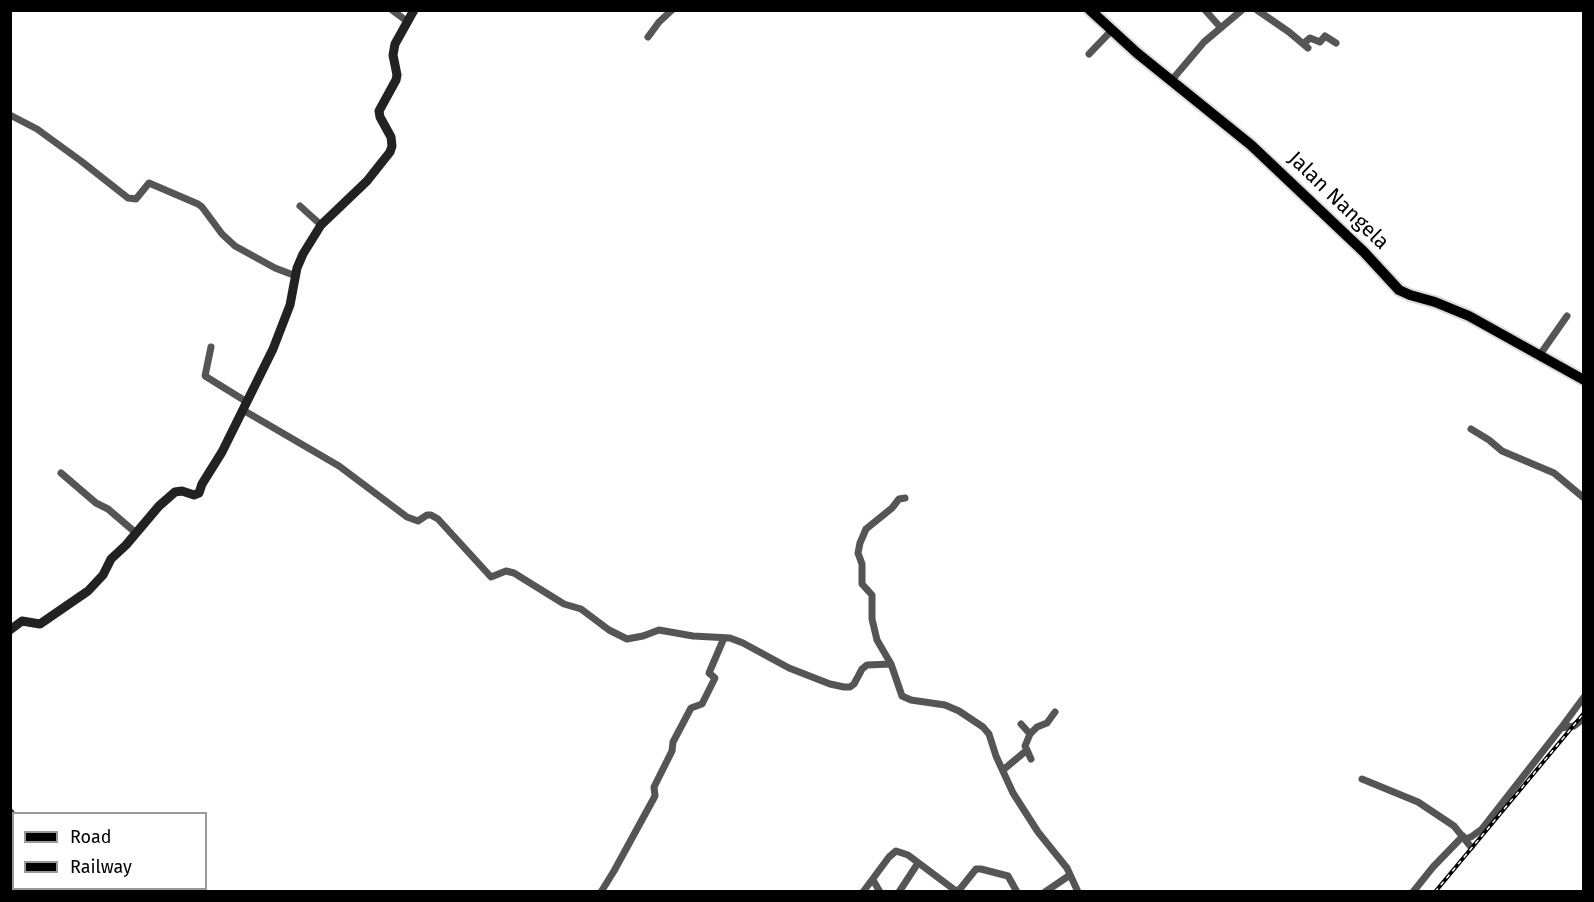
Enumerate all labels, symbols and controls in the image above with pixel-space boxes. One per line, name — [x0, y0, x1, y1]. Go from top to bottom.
street label: Jalan Nangela — [1282, 147, 1394, 255]
legend — [12, 812, 207, 890]
text: Road — [70, 826, 112, 848]
text: Railway — [70, 856, 132, 878]

